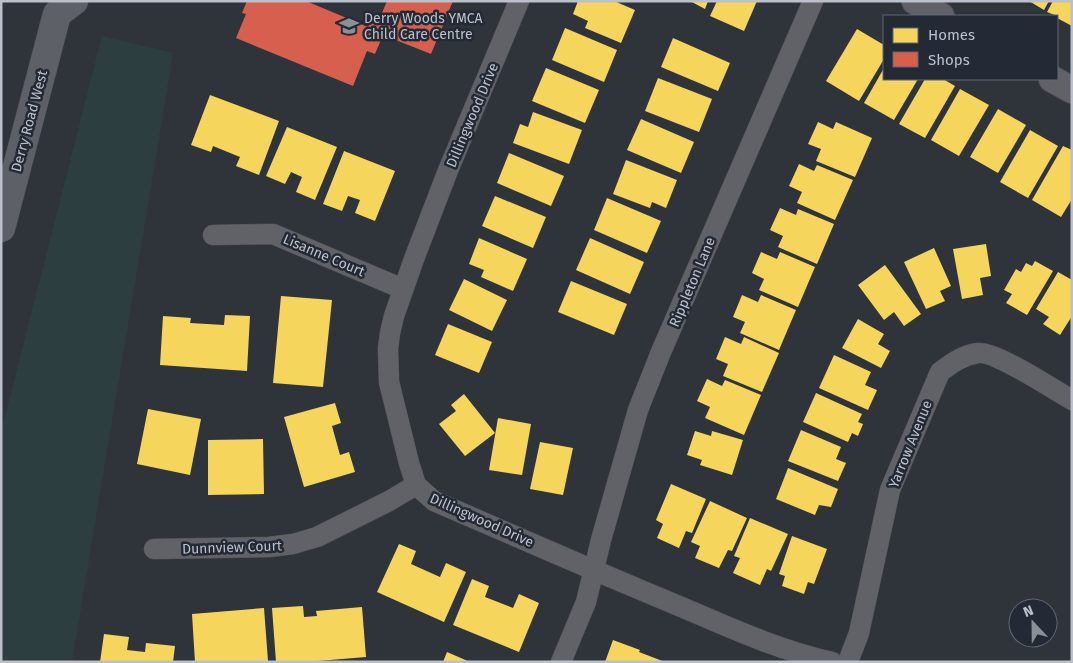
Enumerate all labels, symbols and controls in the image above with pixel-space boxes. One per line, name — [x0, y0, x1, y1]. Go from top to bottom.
place label: Derry Woods YMCA Child Care Centre — [364, 10, 483, 43]
school or university icon: Derry Woods YMCA Child Care Centre — [338, 15, 360, 37]
legend — [883, 15, 1058, 80]
text: Homes — [928, 26, 975, 44]
text: Shops — [928, 51, 970, 69]
street label: Dillingwood Drive — [443, 60, 502, 170]
street label: Derry Road West — [8, 67, 51, 174]
street label: Lisanne Court — [280, 231, 368, 281]
street label: Rippleton Lane — [666, 235, 719, 330]
street label: Yarrow Avenue — [885, 398, 936, 490]
street label: Dillingwood Drive — [427, 490, 536, 551]
street label: Dunnview Court — [182, 537, 283, 558]
north arrow — [1008, 598, 1058, 648]
text: N — [1021, 602, 1036, 621]

